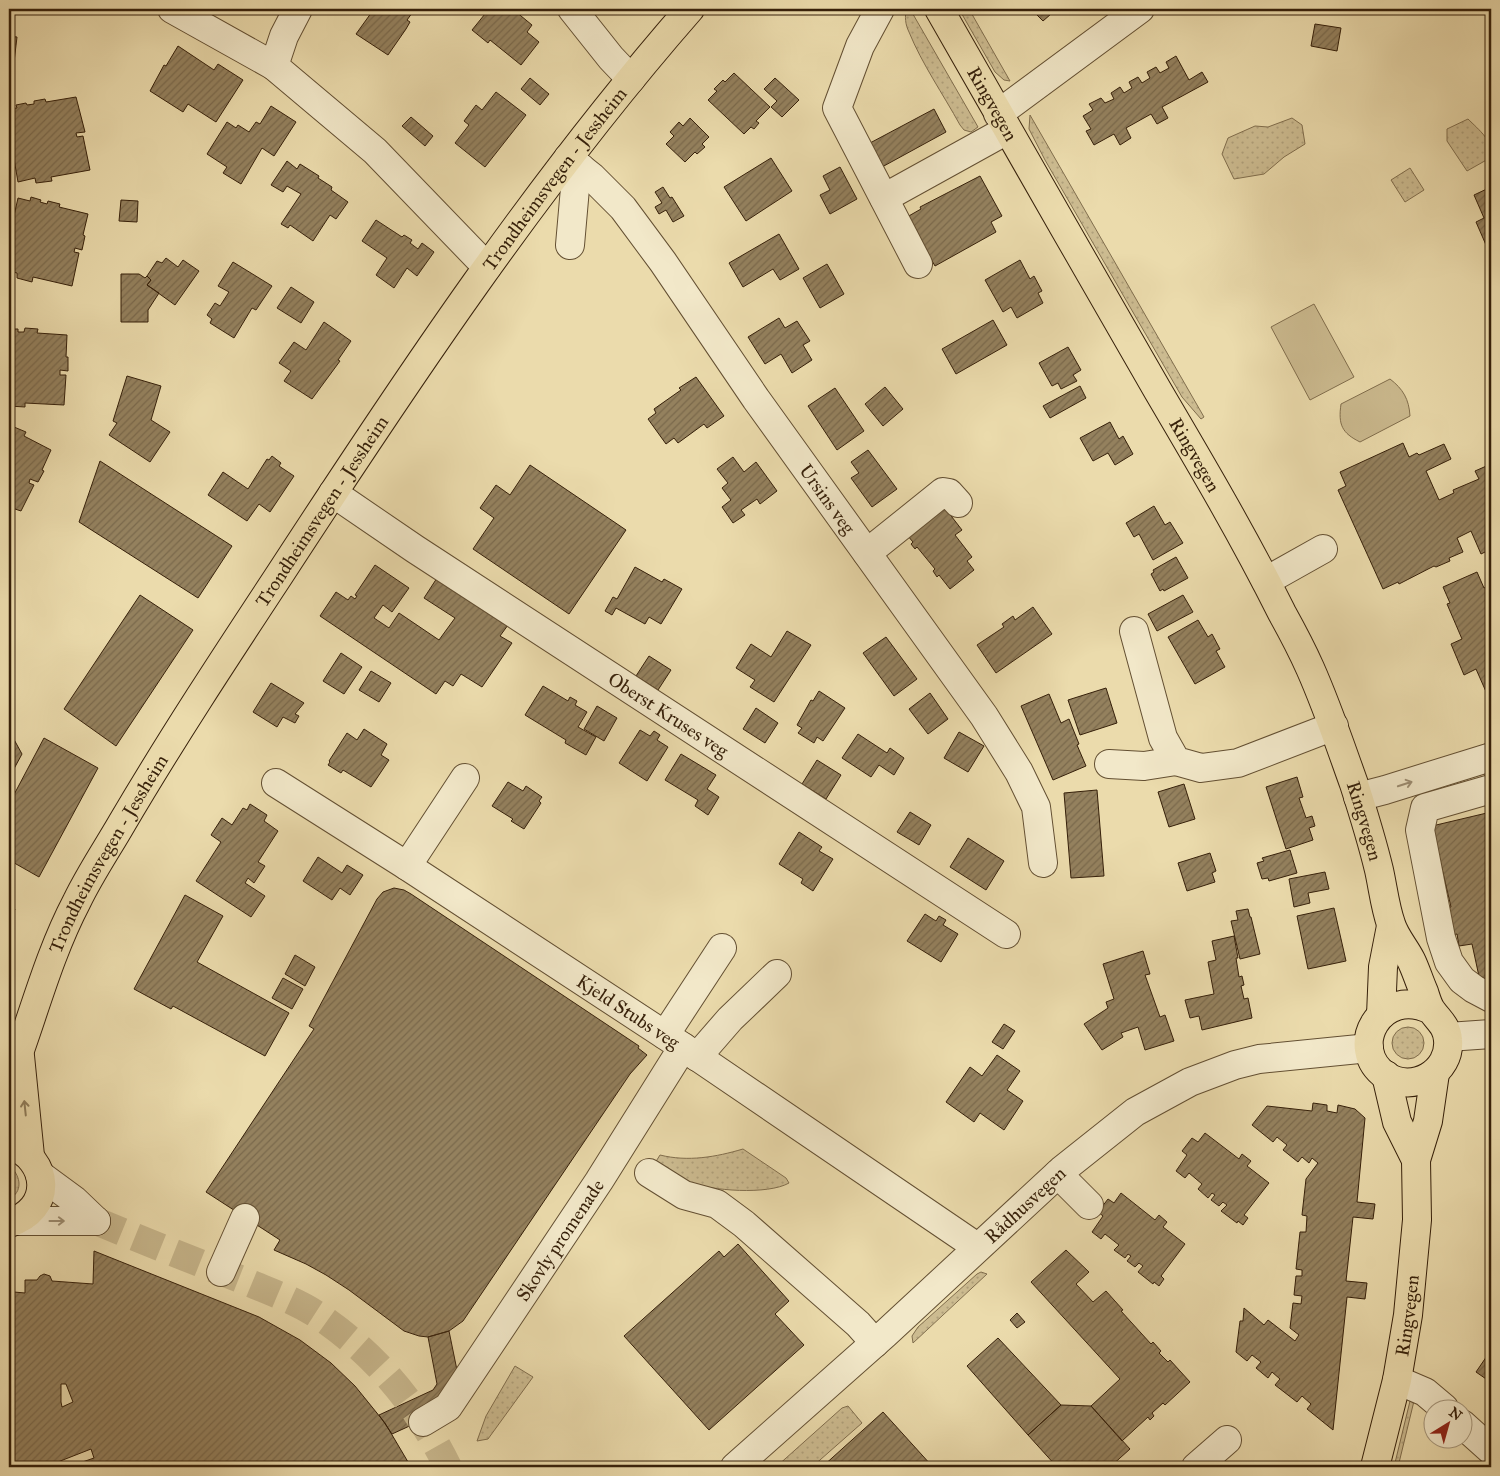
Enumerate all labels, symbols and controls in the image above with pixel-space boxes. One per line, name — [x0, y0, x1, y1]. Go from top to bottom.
street label: Ringvegen — [962, 62, 1023, 145]
street label: Trondheimsvegen - Jessheim — [478, 83, 632, 275]
street label: Trondheimsvegen - Jessheim — [251, 411, 393, 611]
street label: Ringvegen — [1164, 414, 1225, 496]
street label: Ursins veg — [794, 459, 860, 539]
street label: Oberst Kruses veg — [604, 667, 733, 763]
street label: Trondheimsvegen - Jessheim — [44, 750, 173, 956]
street label: Ringvegen — [1342, 778, 1387, 863]
one-way arrow — [1397, 778, 1413, 788]
street label: Kjeld Stubs veg — [572, 970, 684, 1055]
one-way arrow — [20, 1100, 30, 1116]
street label: Rådhusvegen — [980, 1162, 1070, 1248]
street label: Skovly promenade — [511, 1175, 609, 1306]
one-way arrow — [48, 1216, 64, 1226]
street label: Ringvegen — [1390, 1274, 1424, 1358]
north arrow — [1422, 1398, 1472, 1448]
text: N — [1446, 1404, 1465, 1424]

